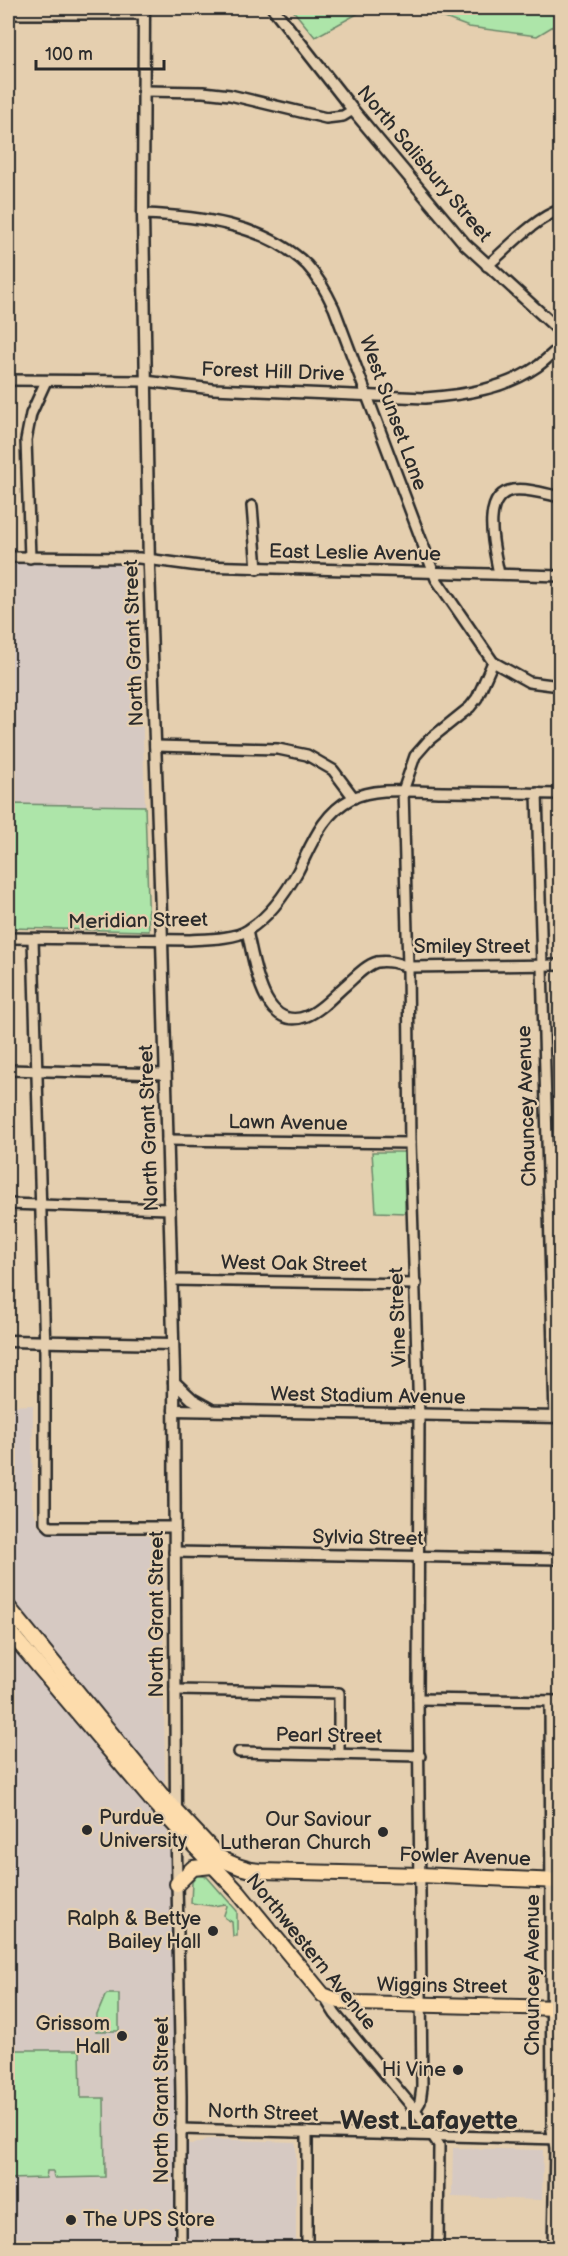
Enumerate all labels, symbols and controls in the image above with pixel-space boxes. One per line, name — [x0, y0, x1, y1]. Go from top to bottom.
scale bar — [36, 33, 164, 71]
text: 100 m — [45, 44, 93, 65]
street label: North Salisbury Street — [352, 81, 496, 247]
street label: West Sunset Lane — [354, 332, 432, 494]
street label: Forest Hill Drive — [201, 358, 345, 387]
street label: East Leslie Avenue — [269, 539, 441, 567]
street label: North Grant Street — [119, 559, 149, 727]
street label: Meridian Street — [68, 908, 208, 934]
street label: Smiley Street — [414, 935, 530, 959]
street label: Chauncey Avenue — [512, 1025, 542, 1187]
street label: North Grant Street — [134, 1044, 164, 1212]
street label: Lawn Avenue — [228, 1110, 348, 1136]
street label: West Oak Street — [221, 1251, 367, 1277]
street label: Vine Street — [384, 1267, 412, 1367]
street label: West Stadium Avenue — [270, 1382, 466, 1410]
street label: Sylvia Street — [312, 1525, 424, 1551]
street label: North Grant Street — [145, 1531, 169, 1697]
street label: Pearl Street — [276, 1723, 382, 1749]
place label: Purdue University — [99, 1806, 187, 1853]
place label: Our Saviour Lutheran Church — [220, 1808, 372, 1855]
marker: Purdue University — [80, 1823, 94, 1837]
marker: Our Saviour Lutheran Church — [376, 1825, 390, 1839]
street label: Fowler Avenue — [399, 1843, 531, 1871]
street label: Northwestern Avenue — [241, 1869, 382, 2035]
street label: Chauncey Avenue — [521, 1894, 545, 2056]
place label: Ralph & Bettye Bailey Hall — [67, 1907, 201, 1954]
marker: Ralph & Bettye Bailey Hall — [206, 1924, 220, 1938]
street label: Wiggins Street — [376, 1973, 508, 1999]
place label: Grissom Hall — [35, 2012, 110, 2059]
street label: North Grant Street — [150, 2017, 174, 2183]
marker: Grissom Hall — [115, 2029, 129, 2043]
place label: Hi Vine — [382, 2058, 446, 2082]
marker: Hi Vine — [451, 2063, 465, 2077]
street label: North Street — [207, 2099, 319, 2127]
district label: West Lafayette — [340, 2106, 518, 2137]
place label: The UPS Store — [83, 2208, 215, 2232]
marker: The UPS Store — [64, 2213, 78, 2227]

